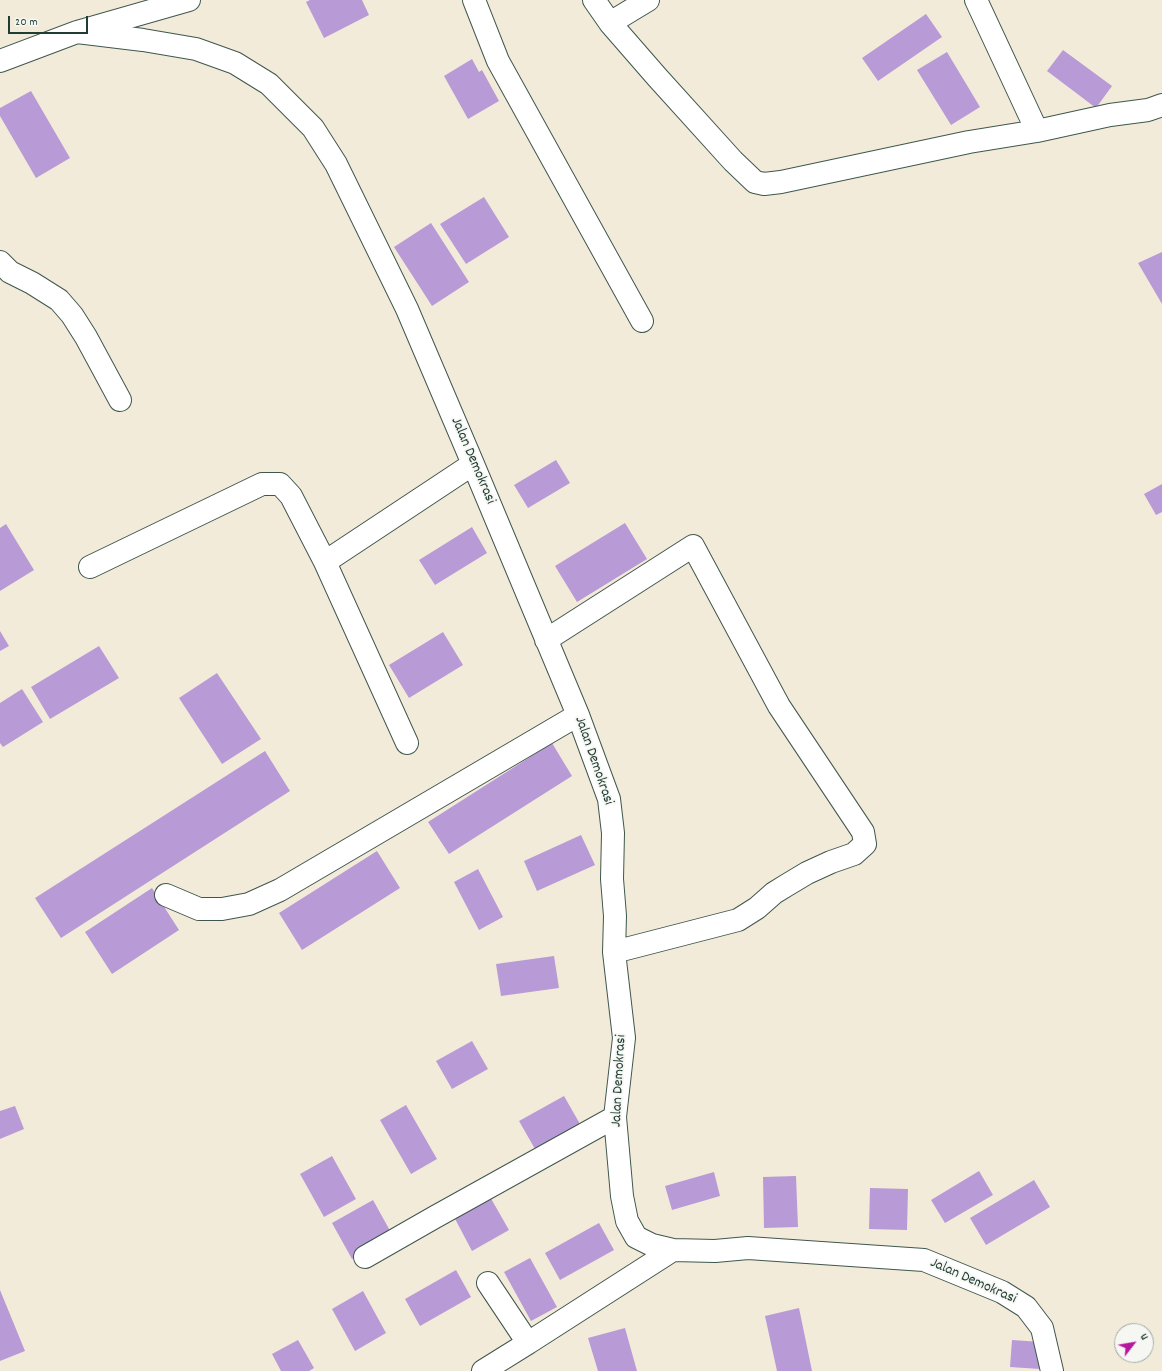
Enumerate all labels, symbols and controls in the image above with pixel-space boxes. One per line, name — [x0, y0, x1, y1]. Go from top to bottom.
scale bar — [10, 8, 90, 34]
text: 20 m — [15, 14, 38, 31]
street label: Jalan Demokrasi — [446, 415, 498, 507]
street label: Jalan Demokrasi — [569, 714, 617, 808]
street label: Jalan Demokrasi — [609, 1034, 631, 1128]
street label: Jalan Demokrasi — [927, 1255, 1019, 1309]
north arrow — [1114, 1323, 1154, 1363]
text: U — [1135, 1331, 1152, 1344]

